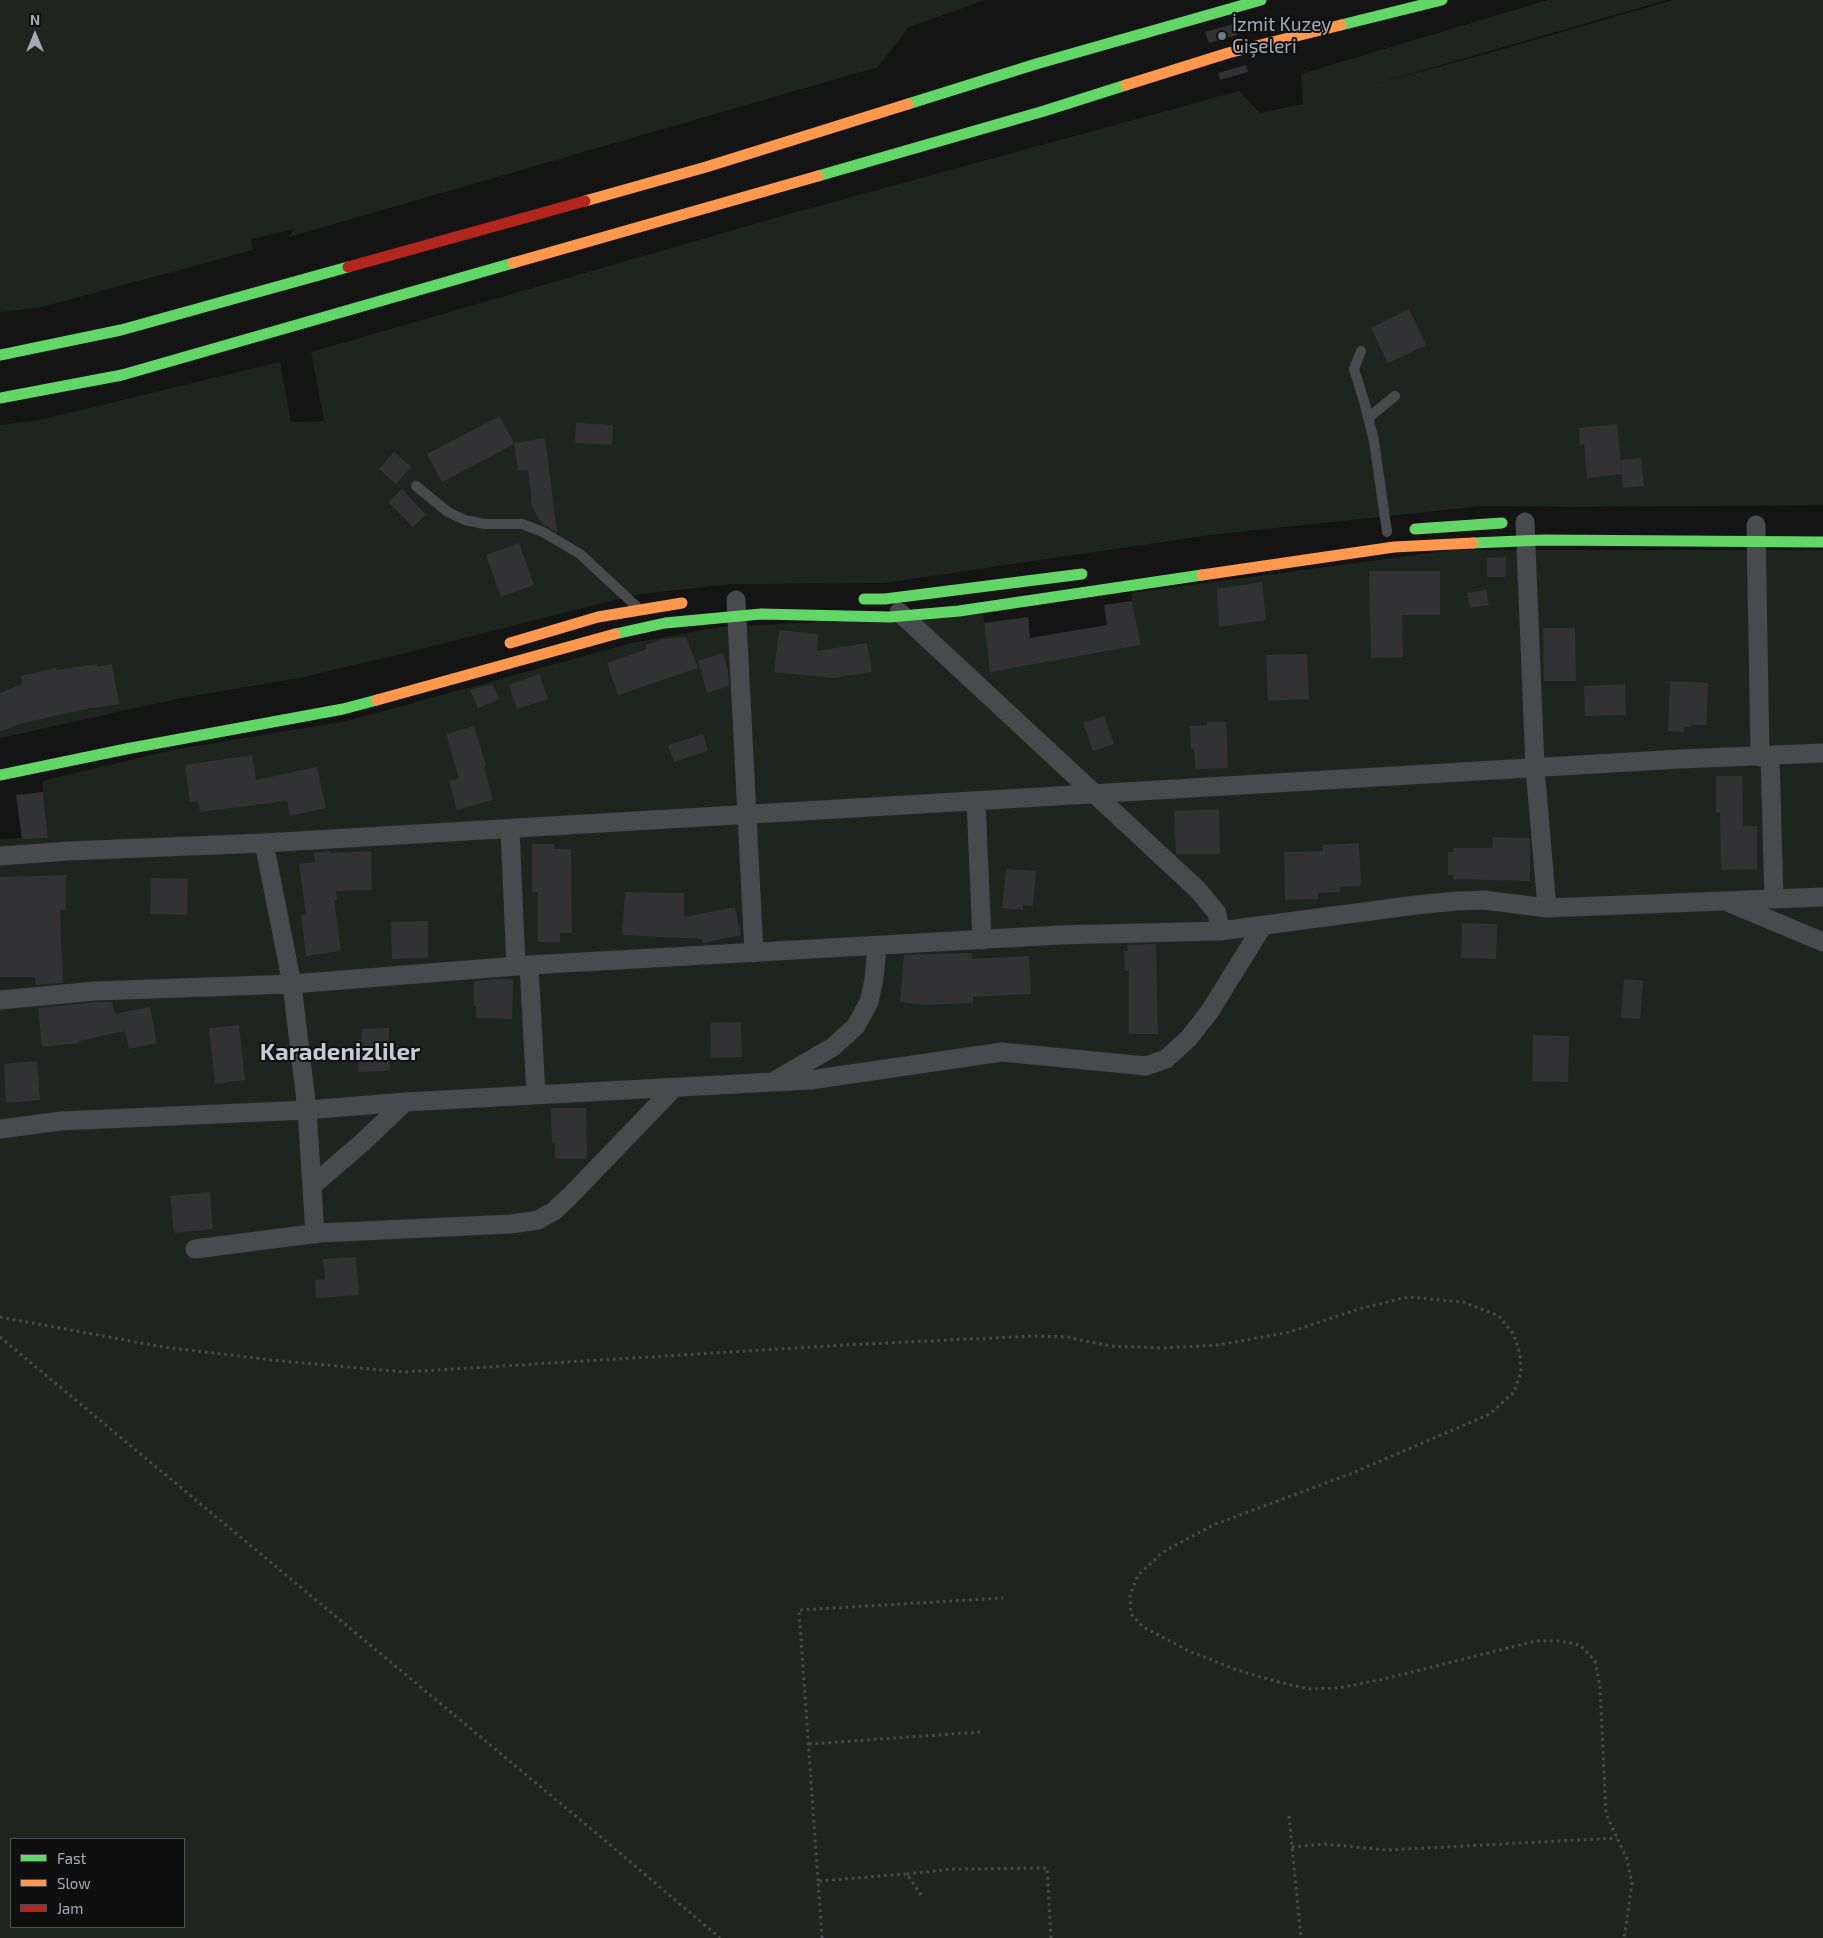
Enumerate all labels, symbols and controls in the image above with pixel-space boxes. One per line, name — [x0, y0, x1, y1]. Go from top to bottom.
north arrow — [10, 10, 60, 60]
text: N — [30, 11, 40, 28]
place label: İzmit Kuzey Gişeleri — [1232, 14, 1331, 58]
marker: İzmit Kuzey Gişeleri — [1216, 30, 1228, 42]
district label: Karadenizliler — [260, 1038, 420, 1066]
legend — [10, 1838, 185, 1928]
text: Fast — [57, 1849, 86, 1867]
text: Slow — [57, 1874, 91, 1892]
text: Jam — [57, 1899, 83, 1917]

